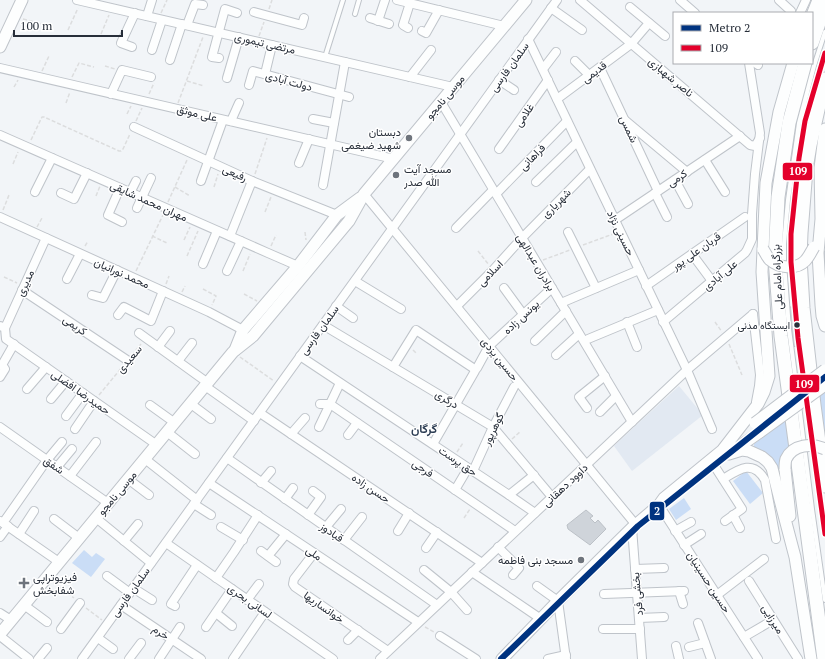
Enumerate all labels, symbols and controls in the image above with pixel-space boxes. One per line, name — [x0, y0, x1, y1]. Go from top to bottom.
scale bar — [14, 12, 122, 38]
legend — [673, 12, 813, 64]
text: 100 m — [20, 18, 53, 33]
text: Metro 2 — [709, 20, 750, 35]
street label: مرتضی تیموری — [233, 29, 297, 57]
street label: سلمان فارسی — [486, 39, 532, 95]
text: 109 — [709, 40, 728, 55]
street label: ناصر شهبازی — [646, 54, 696, 100]
street label: قدیمی — [579, 58, 609, 86]
street label: دولت آبادی — [264, 68, 314, 94]
street label: موسی نامجو — [422, 72, 468, 122]
street label: غلامی — [511, 100, 537, 129]
street label: علی موثق — [175, 102, 219, 124]
street label: شمس — [617, 113, 642, 145]
place label: دبستان شهید ضیغمی — [341, 125, 401, 152]
marker: دبستان شهید ضیغمی — [404, 133, 414, 143]
street label: فراهانی — [516, 141, 548, 173]
street label: رفیعی — [221, 161, 250, 185]
place label: مسجد آیت الله صدر — [403, 162, 452, 189]
line badge: 109 — [782, 162, 813, 181]
text: 109 — [789, 164, 807, 178]
street label: کرمی — [664, 166, 690, 190]
marker: مسجد آیت الله صدر — [391, 170, 401, 180]
street label: مهران محمد شایقی — [108, 178, 190, 224]
street label: شهریاری — [538, 185, 574, 221]
street label: حسینی نژاد — [604, 208, 638, 258]
street label: قربان علی پور — [668, 229, 724, 274]
street label: برادران عبدالهی — [513, 231, 559, 293]
street label: بزرگراه امام علی — [768, 244, 787, 310]
street label: محمد نورانیان — [92, 255, 152, 291]
street label: علی آبادی — [700, 256, 740, 293]
street label: اسلامی — [474, 257, 506, 289]
street label: مدیری — [13, 267, 37, 298]
street label: یونس زاده — [500, 297, 542, 337]
street label: سلمان فارسی — [296, 302, 342, 358]
street label: کریمی — [60, 312, 90, 338]
place label: ایستگاه مدنی — [737, 319, 790, 332]
marker: ایستگاه مدنی — [792, 320, 802, 330]
street label: حسین یزدی — [478, 334, 522, 384]
street label: سعیدی — [113, 342, 145, 376]
street label: حمیدرضا افضلی — [49, 367, 113, 417]
line badge: 109 — [789, 374, 820, 393]
text: 109 — [795, 377, 813, 391]
street label: درگری — [433, 387, 461, 411]
street label: گوهرپور — [479, 410, 508, 449]
district label: گرگان — [411, 421, 438, 437]
street label: حق پرست — [435, 443, 480, 480]
street label: شفق — [41, 453, 67, 477]
street label: فرجی — [410, 456, 436, 480]
street label: داوود دهقانی — [539, 460, 591, 510]
street label: موسی نامجو — [94, 468, 140, 518]
street label: حسن زاده — [349, 470, 393, 506]
line badge: 2 — [649, 501, 665, 521]
text: 2 — [654, 504, 660, 518]
street label: قبادوز — [317, 518, 347, 545]
street label: ملی — [303, 543, 325, 563]
street label: حسین حسینیان — [684, 549, 734, 615]
place label: مسجد بنی فاطمه — [498, 553, 573, 567]
marker: مسجد بنی فاطمه — [576, 555, 586, 565]
street label: سلمان فارسی — [107, 564, 153, 620]
place label: فیزیوتراپی شفابخش — [33, 570, 77, 597]
street label: بخشی فرد — [628, 572, 646, 616]
marker: فیزیوتراپی شفابخش — [18, 577, 30, 589]
street label: لسانی بحری — [225, 581, 275, 621]
street label: خوانساریها — [301, 588, 347, 626]
street label: میرزایی — [759, 602, 787, 636]
street label: خرم — [149, 621, 172, 643]

